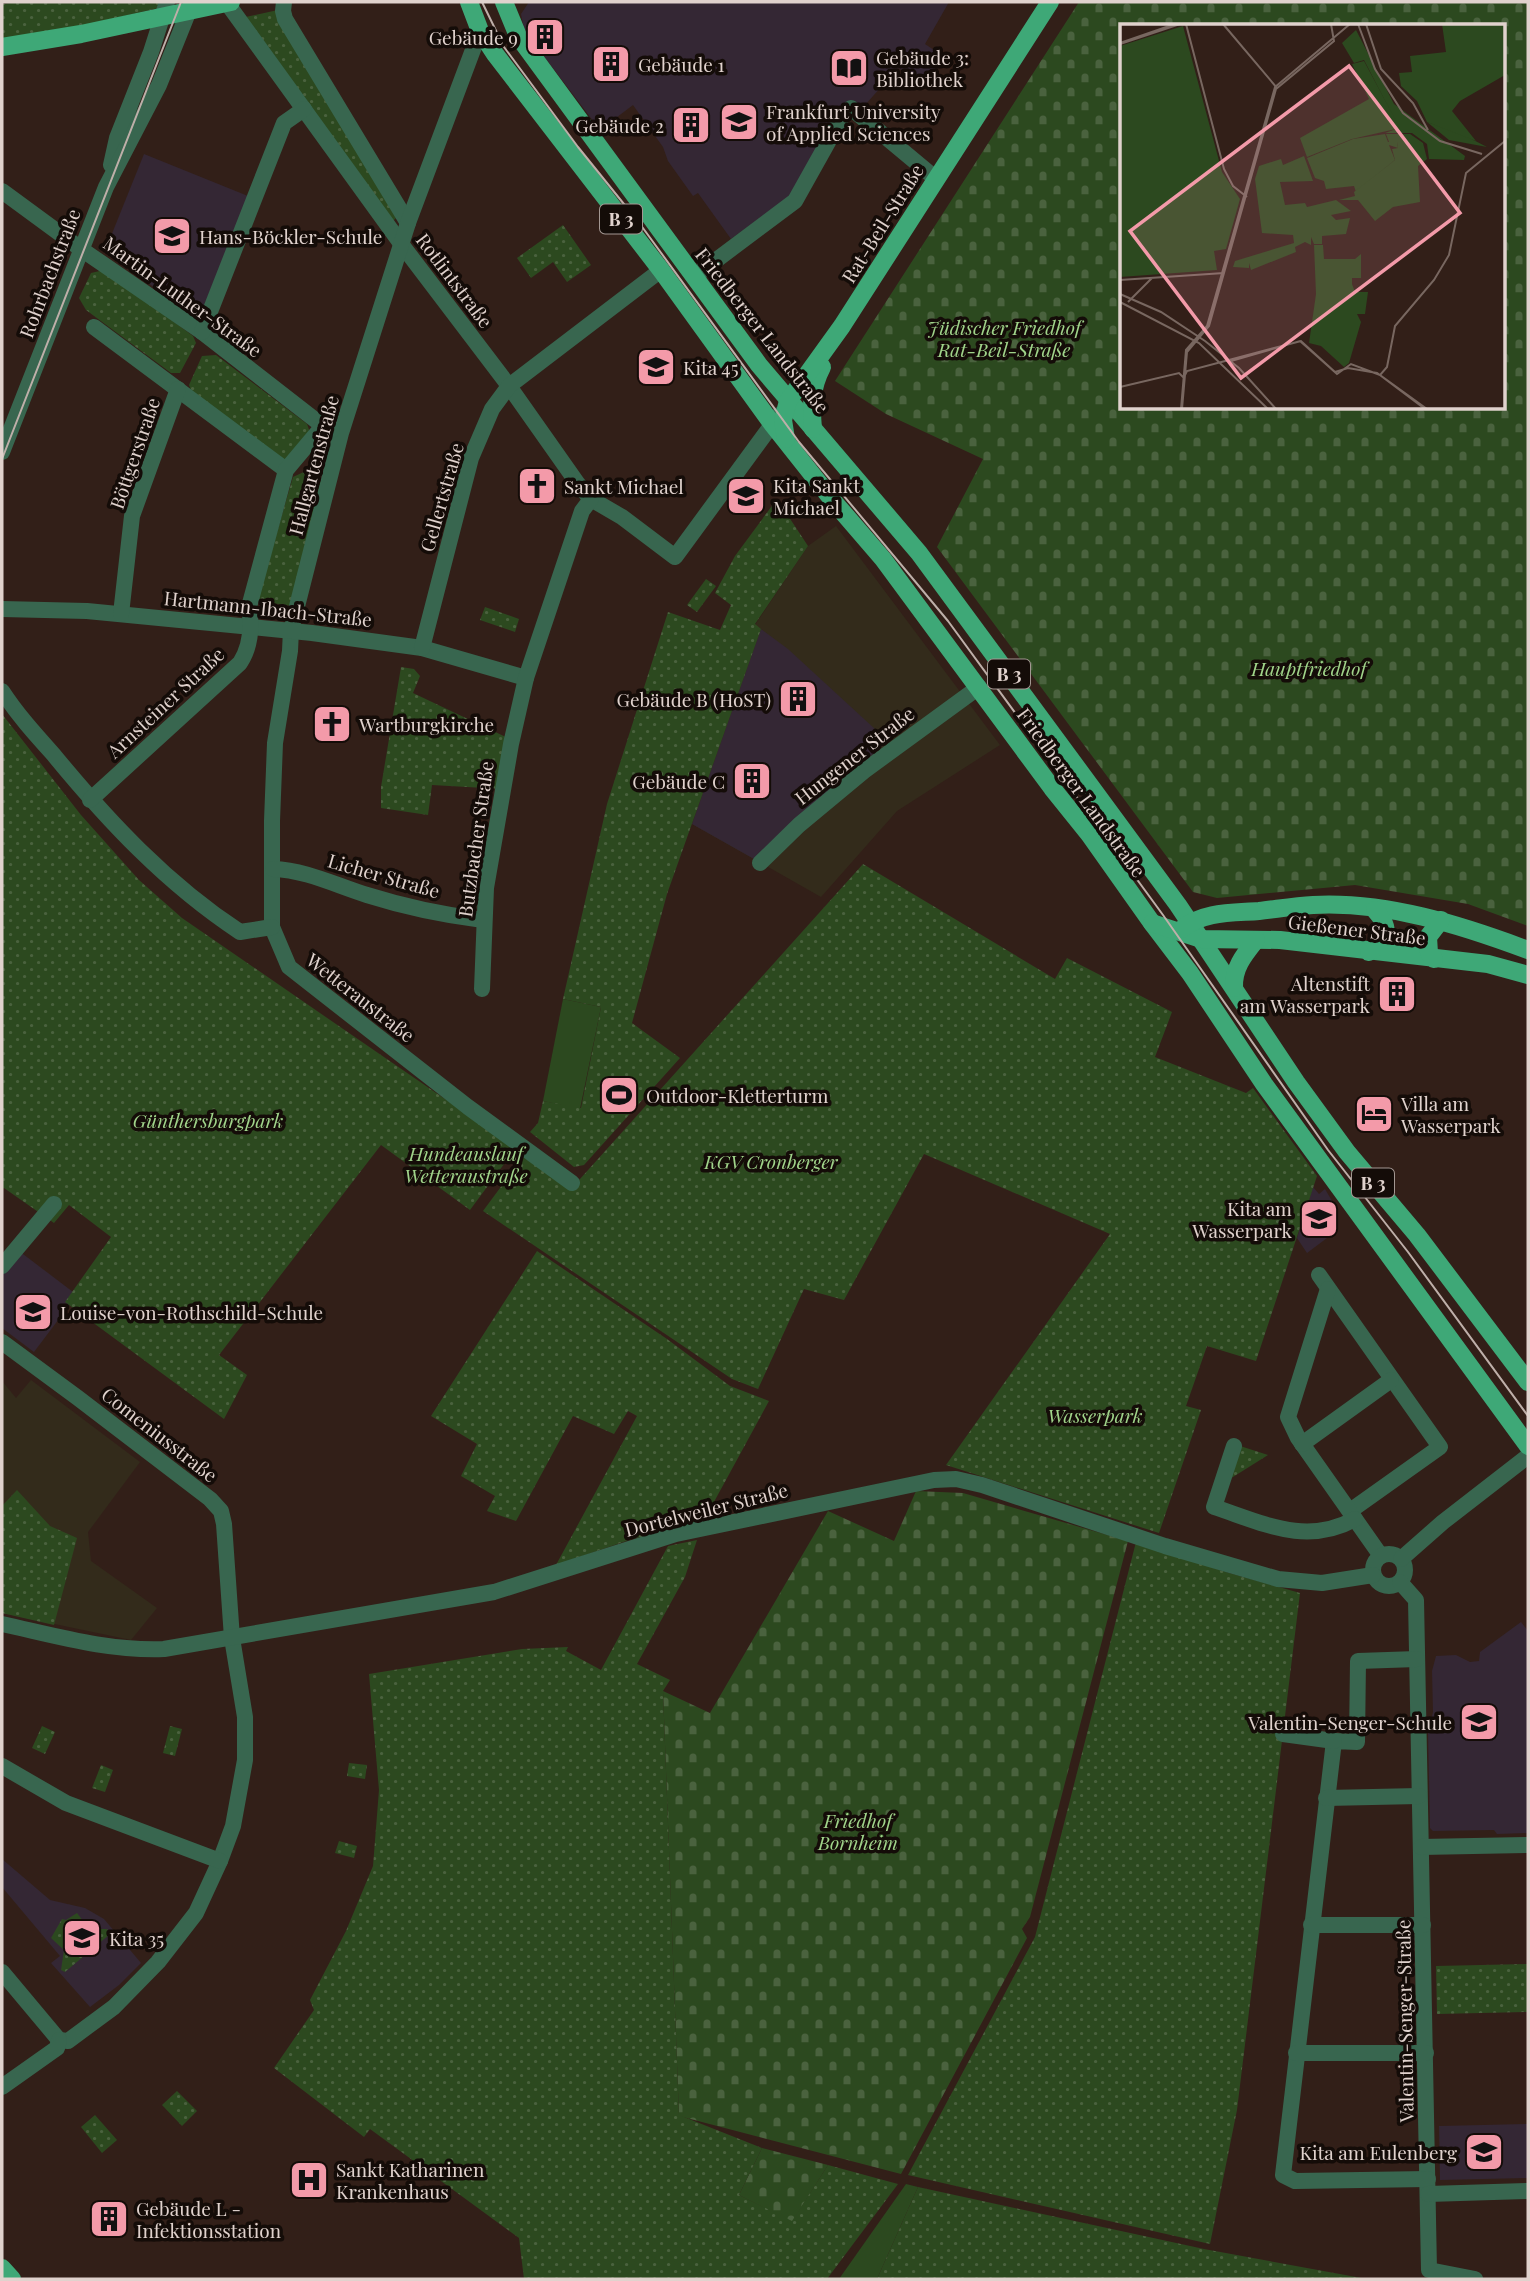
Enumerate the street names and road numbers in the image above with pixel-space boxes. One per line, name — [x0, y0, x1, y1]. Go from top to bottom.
street label: Rat-Beil-Straße — [835, 159, 929, 287]
road number: B 3 — [600, 204, 642, 233]
street label: Rohrbachstraße — [12, 205, 86, 341]
street label: Rotlintstraße — [411, 227, 499, 333]
street label: Martin-Luther-Straße — [98, 230, 268, 362]
street label: Friedberger Landstraße — [690, 242, 836, 418]
street label: Hallgartenstraße — [282, 392, 344, 538]
street label: Böttgerstraße — [103, 394, 165, 512]
street label: Gellertstraße — [413, 439, 469, 555]
street label: Hartmann-Ibach-Straße — [163, 584, 373, 632]
street label: Arnsteiner Straße — [100, 641, 229, 764]
road number: B 3 — [988, 660, 1030, 688]
street label: Hungener Straße — [789, 700, 919, 810]
street label: Friedberger Landstraße — [1012, 702, 1152, 882]
street label: Butzbacher Straße — [451, 759, 499, 919]
street label: Licher Straße — [325, 847, 443, 903]
street label: Gießener Straße — [1287, 908, 1427, 950]
street label: Wetteraustraße — [301, 946, 420, 1047]
road number: B 3 — [1352, 1168, 1394, 1198]
street label: Comeniusstraße — [97, 1381, 223, 1487]
street label: Dortelweiler Straße — [622, 1476, 790, 1542]
street label: Valentin-Senger-Straße — [1389, 1919, 1419, 2124]

